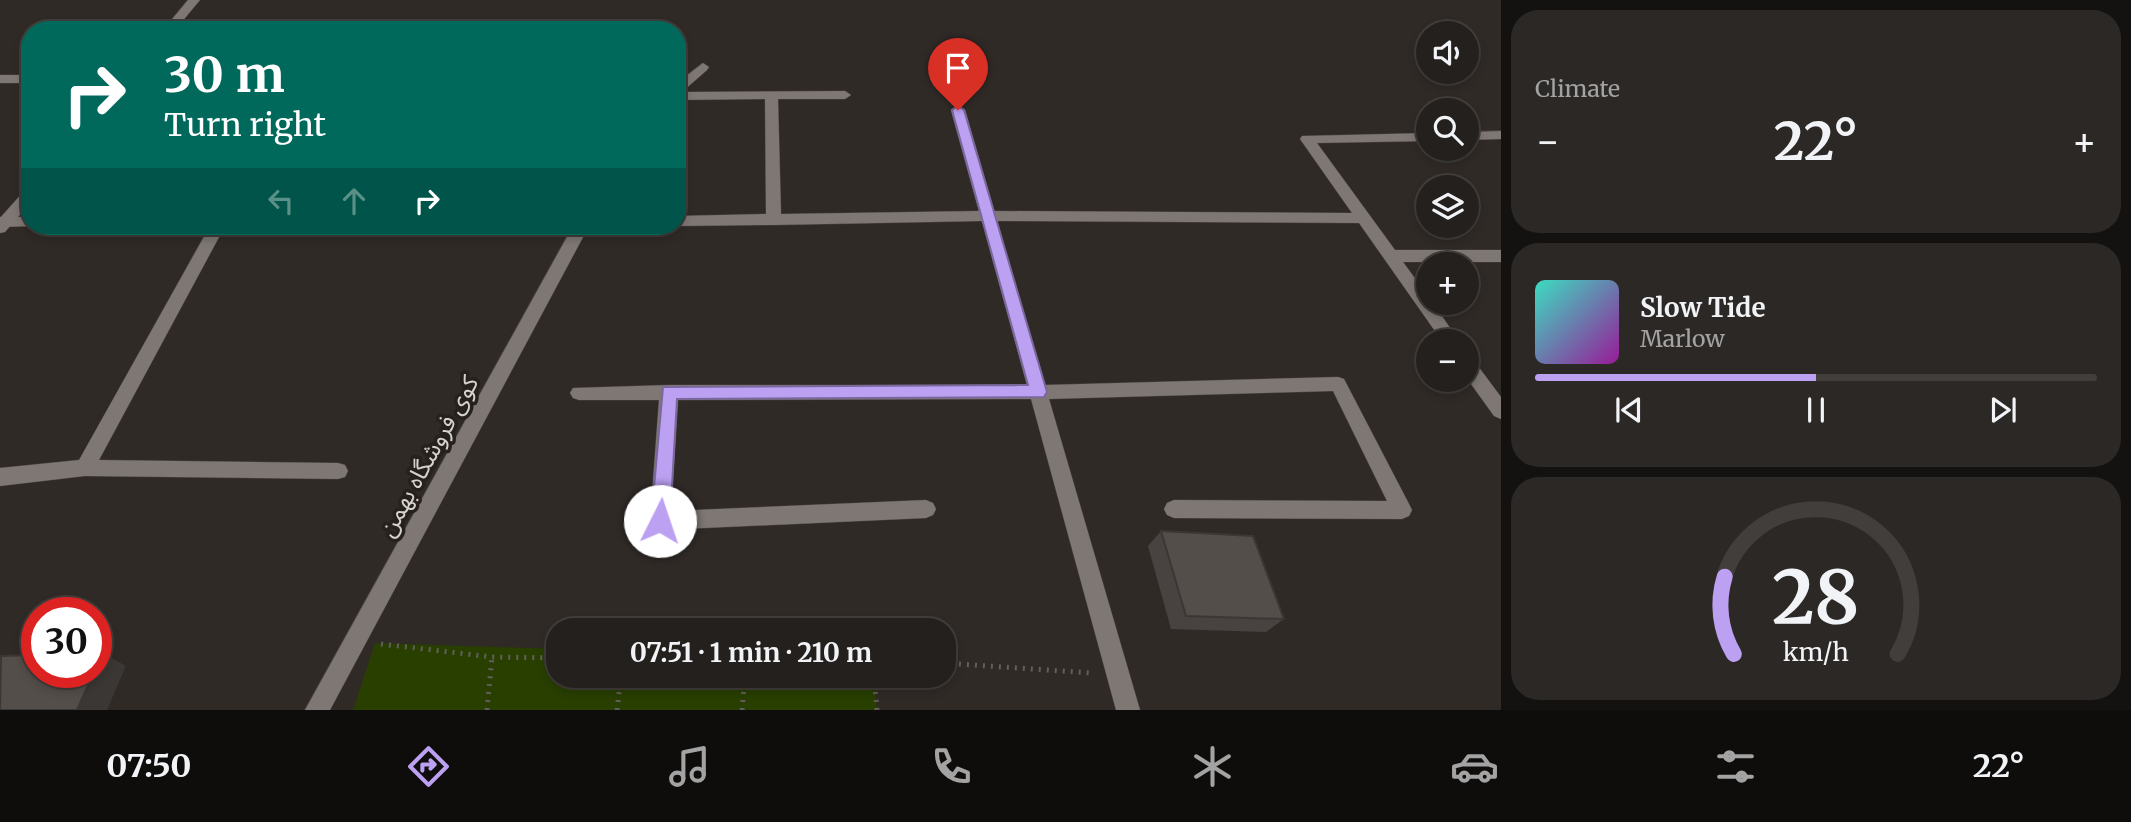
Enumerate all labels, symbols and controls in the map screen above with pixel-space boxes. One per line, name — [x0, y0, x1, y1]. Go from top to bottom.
map controls — [1416, 21, 1479, 392]
button: sound — [1416, 21, 1479, 84]
pin — [928, 38, 988, 110]
text: 30 m — [164, 44, 285, 105]
icon: right — [49, 49, 140, 140]
icon: arrive — [939, 49, 977, 87]
text: Climate — [1535, 74, 1620, 103]
button: search — [1416, 98, 1479, 161]
text: Turn right — [164, 105, 326, 145]
text: 22° — [1774, 109, 1858, 174]
text: − — [1535, 118, 1560, 165]
text: + — [2072, 118, 2097, 165]
button: layers — [1416, 175, 1479, 238]
icon: left — [262, 182, 300, 220]
icon: ahead — [335, 182, 373, 220]
icon: right — [408, 182, 446, 220]
button: + — [1416, 252, 1479, 315]
text: Slow Tide — [1640, 291, 1766, 324]
text: Marlow — [1640, 324, 1725, 353]
button: − — [1416, 329, 1479, 392]
street label: کوی فروشگاه بهمن — [371, 369, 486, 542]
icon: previous — [1610, 391, 1648, 429]
icon: pause — [1797, 391, 1835, 429]
icon: next — [1984, 391, 2022, 429]
position arrow — [623, 484, 697, 558]
text: 28 — [1772, 553, 1860, 645]
speed limit sign: 30 — [21, 597, 112, 688]
text: 07:51 · 1 min · 210 m — [630, 636, 872, 669]
text: km/h — [1783, 636, 1849, 668]
icon: directions — [404, 742, 453, 791]
icon: music — [665, 742, 714, 791]
icon: phone — [927, 742, 976, 791]
icon: climate — [1188, 742, 1237, 791]
icon: car — [1450, 742, 1499, 791]
icon: filters — [1711, 742, 1760, 791]
text: 07:50 — [106, 746, 192, 786]
text: 22° — [1973, 746, 2025, 786]

